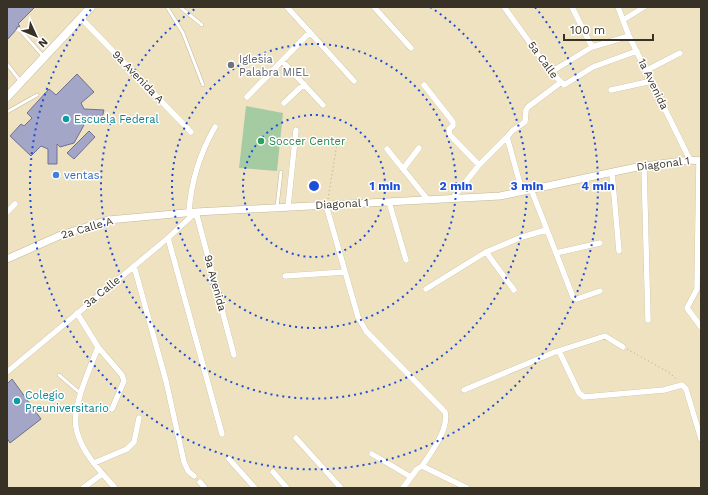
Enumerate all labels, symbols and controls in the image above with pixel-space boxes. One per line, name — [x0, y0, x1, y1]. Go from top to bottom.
north arrow — [16, 16, 56, 56]
scale bar — [564, 16, 653, 42]
text: 100 m — [570, 23, 605, 37]
text: N — [35, 35, 50, 50]
street label: 5a Calle — [525, 39, 561, 81]
street label: 9a Avenida A — [110, 48, 166, 106]
place label: Iglesia Palabra MIEL — [239, 53, 309, 79]
street label: 1a Avenida — [635, 56, 671, 112]
marker: Iglesia Palabra MIEL — [226, 60, 236, 70]
place label: Escuela Federal — [74, 113, 159, 126]
marker: Escuela Federal — [61, 114, 71, 124]
place label: Soccer Center — [269, 135, 346, 148]
marker: Soccer Center — [256, 136, 266, 146]
street label: Diagonal 1 — [636, 154, 690, 174]
place label: ventas — [64, 169, 100, 182]
marker: ventas — [51, 170, 61, 180]
centre of rings — [307, 179, 321, 193]
text: 1 min — [370, 179, 400, 193]
text: 2 min — [440, 179, 472, 193]
text: 3 min — [511, 179, 543, 193]
text: 4 min — [581, 179, 615, 193]
street label: Diagonal 1 — [315, 196, 369, 212]
street label: 2a Calle A — [59, 214, 115, 242]
street label: 9a Avenida — [201, 253, 229, 313]
street label: 3a Calle — [81, 273, 123, 311]
place label: Colegio Preuniversitario — [25, 389, 109, 415]
marker: Colegio Preuniversitario — [12, 396, 22, 406]

